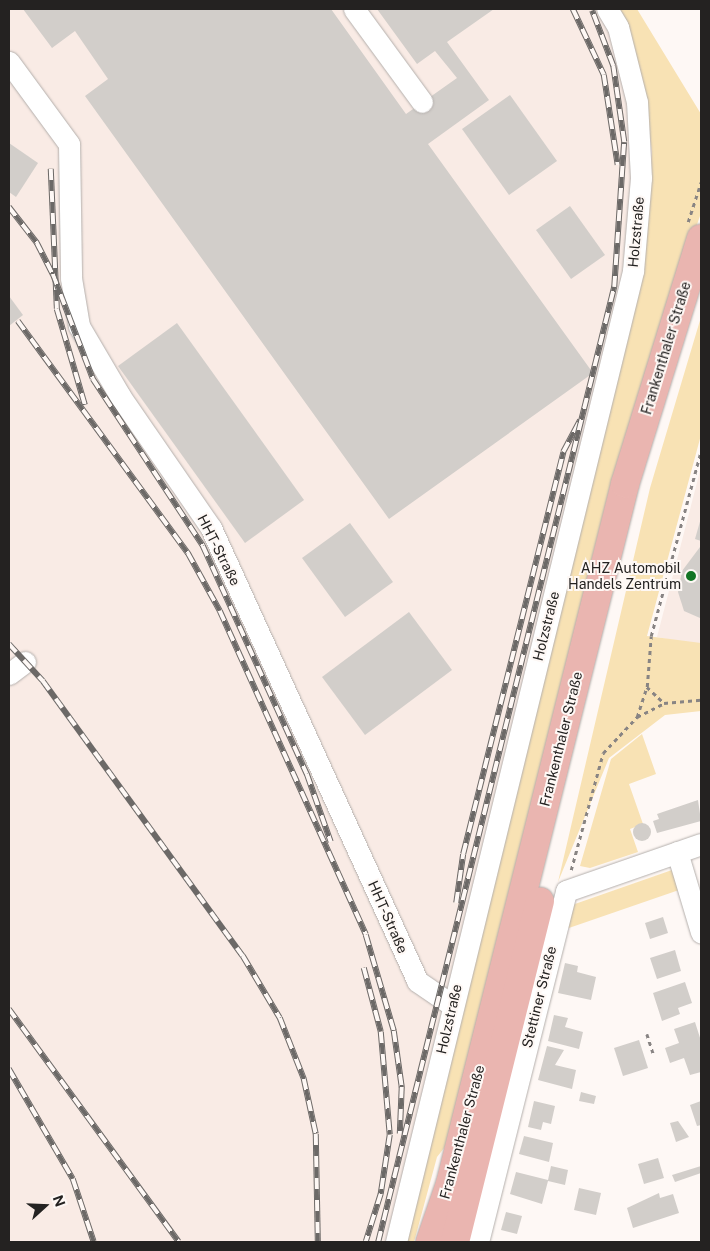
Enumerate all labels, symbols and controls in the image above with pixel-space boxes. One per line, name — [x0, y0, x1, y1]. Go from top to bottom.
street label: Holzstraße — [625, 196, 647, 268]
street label: Frankenthaler Straße — [638, 279, 694, 417]
street label: HHT-Straße — [194, 512, 244, 588]
place label: AHZ Automobil Handels Zentrum — [568, 560, 681, 592]
marker: AHZ Automobil Handels Zentrum — [685, 570, 697, 582]
street label: Holzstraße — [529, 589, 563, 663]
street label: Frankenthaler Straße — [536, 670, 586, 808]
street label: HHT-Straße — [365, 878, 411, 956]
street label: Stettiner Straße — [518, 944, 560, 1050]
street label: Holzstraße — [433, 982, 465, 1056]
street label: Frankenthaler Straße — [436, 1063, 488, 1201]
north arrow — [20, 1181, 70, 1231]
text: N — [50, 1193, 68, 1209]

